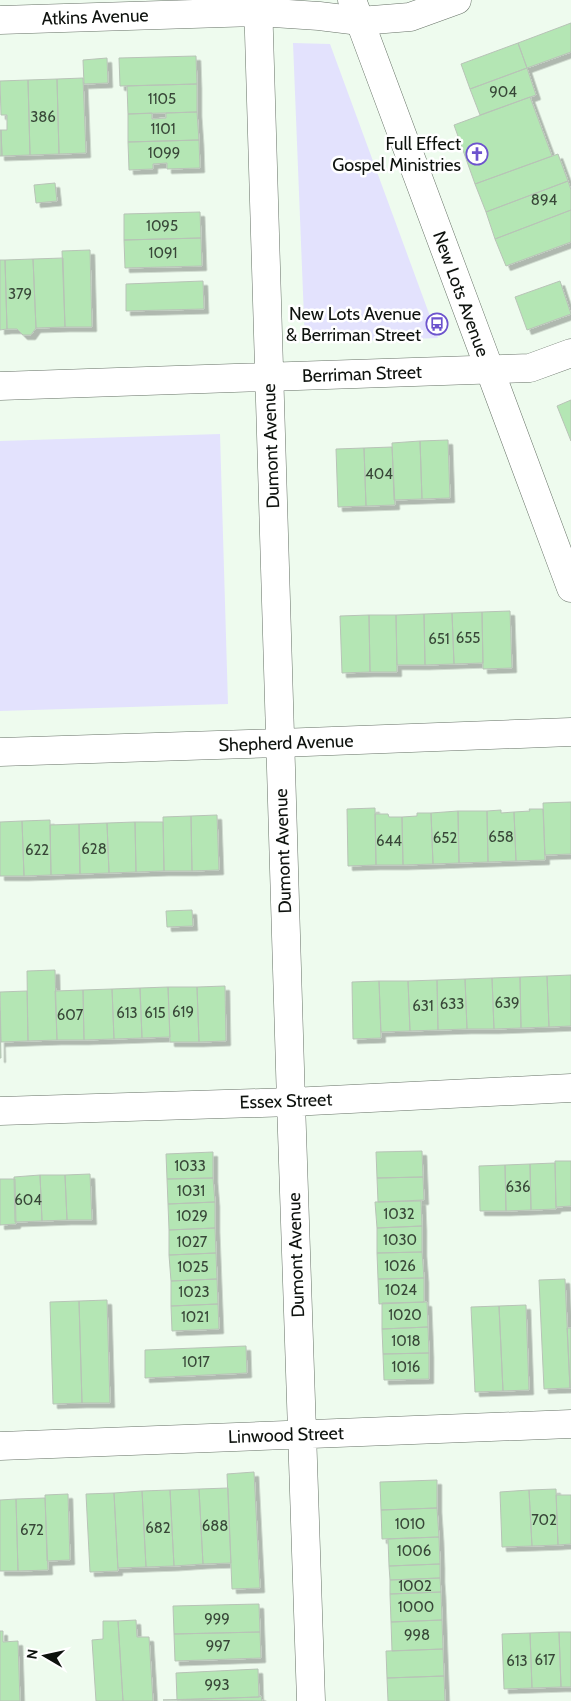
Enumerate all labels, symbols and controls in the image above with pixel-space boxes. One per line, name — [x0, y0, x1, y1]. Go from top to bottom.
street label: Atkins Avenue — [41, 4, 149, 30]
house number: 904 — [489, 83, 517, 101]
house number: 1105 — [148, 90, 176, 108]
house number: 386 — [30, 108, 56, 126]
house number: 1101 — [150, 120, 176, 138]
place label: Full Effect Gospel Ministries — [332, 133, 461, 176]
church icon: Full Effect Gospel Ministries — [465, 142, 489, 166]
house number: 1099 — [148, 144, 180, 162]
house number: 894 — [531, 191, 557, 209]
house number: 1095 — [146, 217, 178, 235]
street label: New Lots Avenue — [428, 228, 494, 360]
house number: 1091 — [149, 244, 177, 262]
house number: 379 — [8, 285, 32, 303]
place label: New Lots Avenue & Berriman Street — [286, 303, 421, 346]
bus stop icon: New Lots Avenue & Berriman Street — [425, 312, 449, 336]
street label: Berriman Street — [302, 361, 422, 387]
street label: Dumont Avenue — [258, 383, 284, 509]
house number: 404 — [365, 465, 393, 483]
house number: 655 — [456, 629, 480, 647]
house number: 651 — [428, 630, 450, 648]
street label: Shepherd Avenue — [218, 730, 354, 756]
street label: Dumont Avenue — [270, 788, 296, 914]
house number: 658 — [488, 828, 514, 846]
house number: 652 — [433, 829, 457, 847]
house number: 644 — [376, 832, 402, 850]
house number: 628 — [81, 840, 107, 858]
house number: 622 — [25, 841, 49, 859]
house number: 639 — [494, 994, 520, 1012]
house number: 633 — [440, 995, 464, 1013]
house number: 631 — [412, 997, 434, 1015]
house number: 619 — [172, 1003, 194, 1021]
house number: 613 — [116, 1004, 138, 1022]
house number: 615 — [144, 1004, 166, 1022]
house number: 607 — [57, 1006, 84, 1024]
street label: Essex Street — [239, 1088, 333, 1114]
house number: 1033 — [174, 1157, 206, 1175]
house number: 636 — [505, 1178, 531, 1196]
house number: 1031 — [177, 1182, 205, 1200]
house number: 604 — [14, 1191, 42, 1209]
street label: Dumont Avenue — [283, 1192, 309, 1318]
house number: 1032 — [383, 1205, 415, 1223]
house number: 1029 — [176, 1207, 208, 1225]
house number: 1030 — [383, 1231, 417, 1249]
house number: 1027 — [177, 1233, 208, 1251]
house number: 1026 — [384, 1257, 416, 1275]
house number: 1025 — [177, 1258, 209, 1276]
house number: 1024 — [385, 1281, 417, 1299]
house number: 1023 — [178, 1283, 210, 1301]
house number: 1020 — [388, 1306, 422, 1324]
house number: 1021 — [181, 1308, 209, 1326]
house number: 1018 — [391, 1332, 421, 1350]
house number: 1017 — [182, 1353, 210, 1371]
house number: 1016 — [392, 1358, 420, 1376]
street label: Linwood Street — [228, 1422, 344, 1448]
house number: 702 — [531, 1511, 557, 1529]
house number: 1010 — [395, 1515, 425, 1533]
house number: 688 — [202, 1517, 228, 1535]
house number: 682 — [145, 1519, 171, 1537]
house number: 672 — [20, 1521, 44, 1539]
house number: 1006 — [397, 1542, 431, 1560]
house number: 1002 — [398, 1577, 432, 1595]
house number: 1000 — [398, 1598, 434, 1616]
house number: 999 — [204, 1610, 230, 1628]
house number: 998 — [404, 1626, 430, 1644]
north arrow — [20, 1631, 70, 1681]
house number: 997 — [206, 1637, 231, 1655]
text: N — [22, 1648, 42, 1660]
house number: 617 — [535, 1651, 556, 1669]
house number: 613 — [506, 1652, 528, 1670]
house number: 993 — [204, 1676, 230, 1694]

